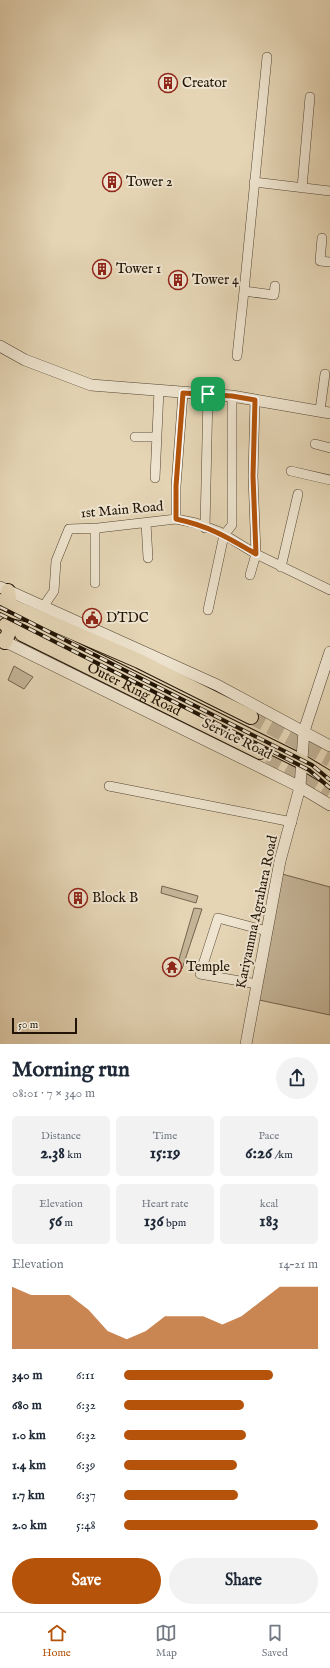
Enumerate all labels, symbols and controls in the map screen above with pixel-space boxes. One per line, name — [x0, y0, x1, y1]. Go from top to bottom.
building icon: Creator — [157, 72, 179, 94]
place label: Creator — [182, 74, 227, 92]
building icon: Tower 2 — [101, 171, 123, 193]
place label: Tower 2 — [126, 173, 173, 191]
building icon: Tower 1 — [91, 258, 113, 280]
place label: Tower 1 — [116, 260, 161, 278]
building icon: Tower 4 — [167, 269, 189, 291]
place label: Tower 4 — [192, 271, 239, 289]
pin — [191, 377, 225, 411]
icon: arrive — [197, 383, 219, 405]
street label: 1st Main Road — [80, 497, 165, 523]
public building icon: DTDC — [81, 607, 103, 629]
place label: DTDC — [106, 609, 149, 627]
street label: Outer Ring Road — [84, 659, 184, 721]
street label: Service Road — [199, 714, 275, 764]
street label: Kariyamma Agrahara Road — [232, 833, 282, 990]
building icon: Block B — [67, 887, 89, 909]
place label: Block B — [92, 889, 138, 907]
temple icon: Temple — [161, 956, 183, 978]
place label: Temple — [186, 958, 231, 976]
scale bar — [12, 1016, 77, 1035]
text: 50 m — [18, 1018, 38, 1032]
text: Morning run — [12, 1056, 130, 1084]
button: share — [276, 1057, 318, 1099]
text: 08:01 · 7 × 340 m — [12, 1085, 95, 1102]
text: Distance — [41, 1129, 81, 1143]
text: Time — [153, 1129, 177, 1143]
text: Pace — [259, 1129, 279, 1143]
text: 2.38 — [40, 1143, 65, 1164]
text: 15:19 — [150, 1143, 180, 1164]
text: 6:26 — [245, 1143, 272, 1164]
text: km — [65, 1148, 82, 1162]
text: /km — [272, 1148, 293, 1162]
text: Elevation — [39, 1197, 83, 1211]
text: Heart rate — [142, 1197, 188, 1211]
text: kcal — [260, 1197, 278, 1211]
text: 56 — [49, 1211, 62, 1232]
text: 136 — [144, 1211, 164, 1232]
text: 183 — [259, 1211, 279, 1232]
text: m — [62, 1216, 73, 1230]
text: bpm — [164, 1216, 186, 1230]
text: Elevation — [12, 1256, 64, 1273]
text: 14–21 m — [279, 1256, 318, 1273]
text: 340 m — [12, 1367, 43, 1384]
text: 6:11 — [76, 1367, 95, 1384]
text: 680 m — [12, 1397, 42, 1414]
text: 6:32 — [76, 1397, 96, 1414]
text: 1.0 km — [12, 1427, 46, 1444]
text: 6:32 — [76, 1427, 96, 1444]
text: 1.4 km — [12, 1457, 46, 1474]
text: 6:39 — [76, 1457, 95, 1474]
text: 1.7 km — [12, 1487, 45, 1504]
text: 6:37 — [76, 1487, 96, 1504]
text: 2.0 km — [12, 1517, 47, 1534]
text: 5:48 — [76, 1517, 96, 1534]
button: Save — [12, 1558, 161, 1604]
button: Share — [169, 1558, 318, 1604]
tab: Home — [42, 1622, 71, 1660]
tab: Map — [155, 1622, 177, 1660]
tab: Saved — [262, 1622, 288, 1660]

